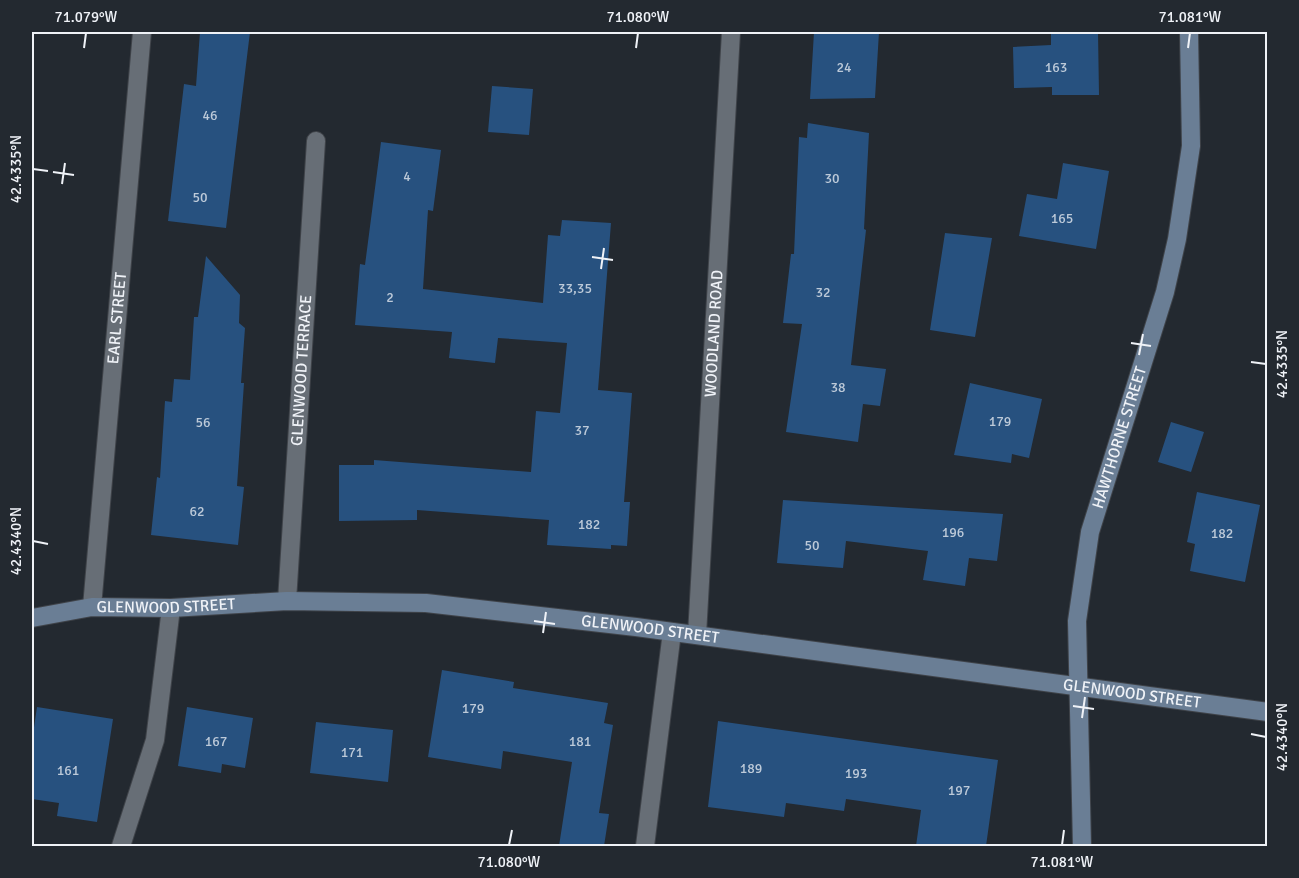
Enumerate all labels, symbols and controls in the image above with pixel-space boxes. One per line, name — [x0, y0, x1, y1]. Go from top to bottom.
text: 71.079°W — [55, 8, 118, 26]
text: 71.080°W — [607, 8, 670, 26]
text: 71.081°W — [1159, 8, 1222, 26]
house number: 24 — [836, 59, 852, 76]
house number: 163 — [1045, 59, 1067, 76]
house number: 46 — [202, 107, 218, 124]
text: 42.4335°N — [7, 135, 25, 203]
house number: 4 — [403, 168, 411, 185]
house number: 30 — [824, 170, 840, 187]
house number: 50 — [192, 189, 208, 206]
house number: 165 — [1051, 210, 1073, 227]
street label: WOODLAND ROAD — [700, 269, 728, 398]
street label: EARL STREET — [103, 271, 131, 365]
house number: 33,35 — [558, 280, 592, 297]
house number: 32 — [815, 284, 831, 301]
house number: 2 — [386, 289, 394, 306]
street label: GLENWOOD TERRACE — [287, 294, 316, 447]
text: 42.4335°N — [1273, 330, 1291, 398]
street label: HAWTHORNE STREET — [1088, 364, 1151, 511]
house number: 38 — [830, 379, 846, 396]
house number: 179 — [989, 413, 1011, 430]
house number: 56 — [195, 414, 211, 431]
house number: 37 — [574, 422, 590, 439]
house number: 62 — [189, 503, 205, 520]
text: 42.4340°N — [7, 507, 25, 575]
house number: 182 — [578, 516, 600, 533]
house number: 196 — [942, 524, 964, 541]
house number: 182 — [1211, 525, 1233, 542]
house number: 50 — [804, 537, 820, 554]
street label: GLENWOOD STREET — [96, 594, 236, 618]
street label: GLENWOOD STREET — [580, 611, 721, 648]
street label: GLENWOOD STREET — [1062, 675, 1202, 713]
house number: 179 — [462, 700, 484, 717]
text: 42.4340°N — [1273, 703, 1291, 771]
house number: 167 — [205, 733, 227, 750]
house number: 181 — [569, 733, 591, 750]
house number: 171 — [341, 744, 363, 761]
house number: 189 — [740, 760, 762, 777]
house number: 161 — [57, 762, 79, 779]
house number: 193 — [845, 765, 867, 782]
house number: 197 — [948, 782, 970, 799]
text: 71.080°W — [478, 853, 541, 871]
text: 71.081°W — [1031, 853, 1094, 871]

